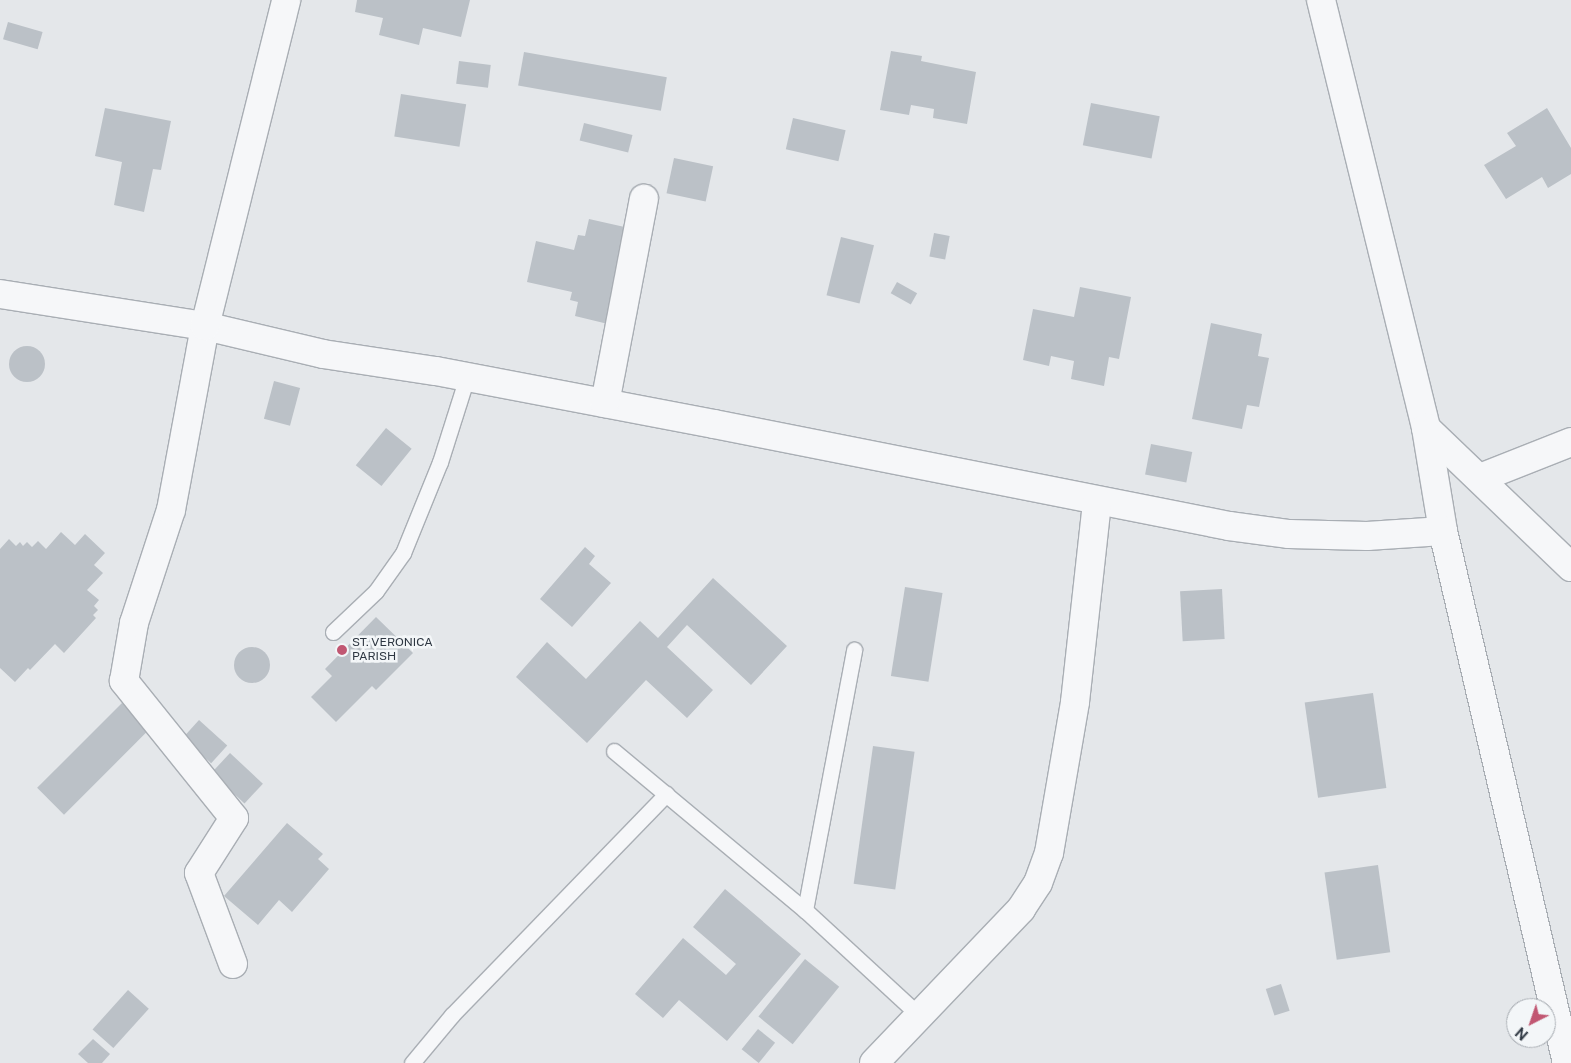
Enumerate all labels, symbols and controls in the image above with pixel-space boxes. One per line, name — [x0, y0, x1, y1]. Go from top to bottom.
place label: ST. VERONICA PARISH — [352, 636, 433, 664]
marker: ST. VERONICA PARISH — [336, 644, 348, 656]
north arrow — [1506, 998, 1556, 1048]
text: N — [1512, 1024, 1531, 1043]

